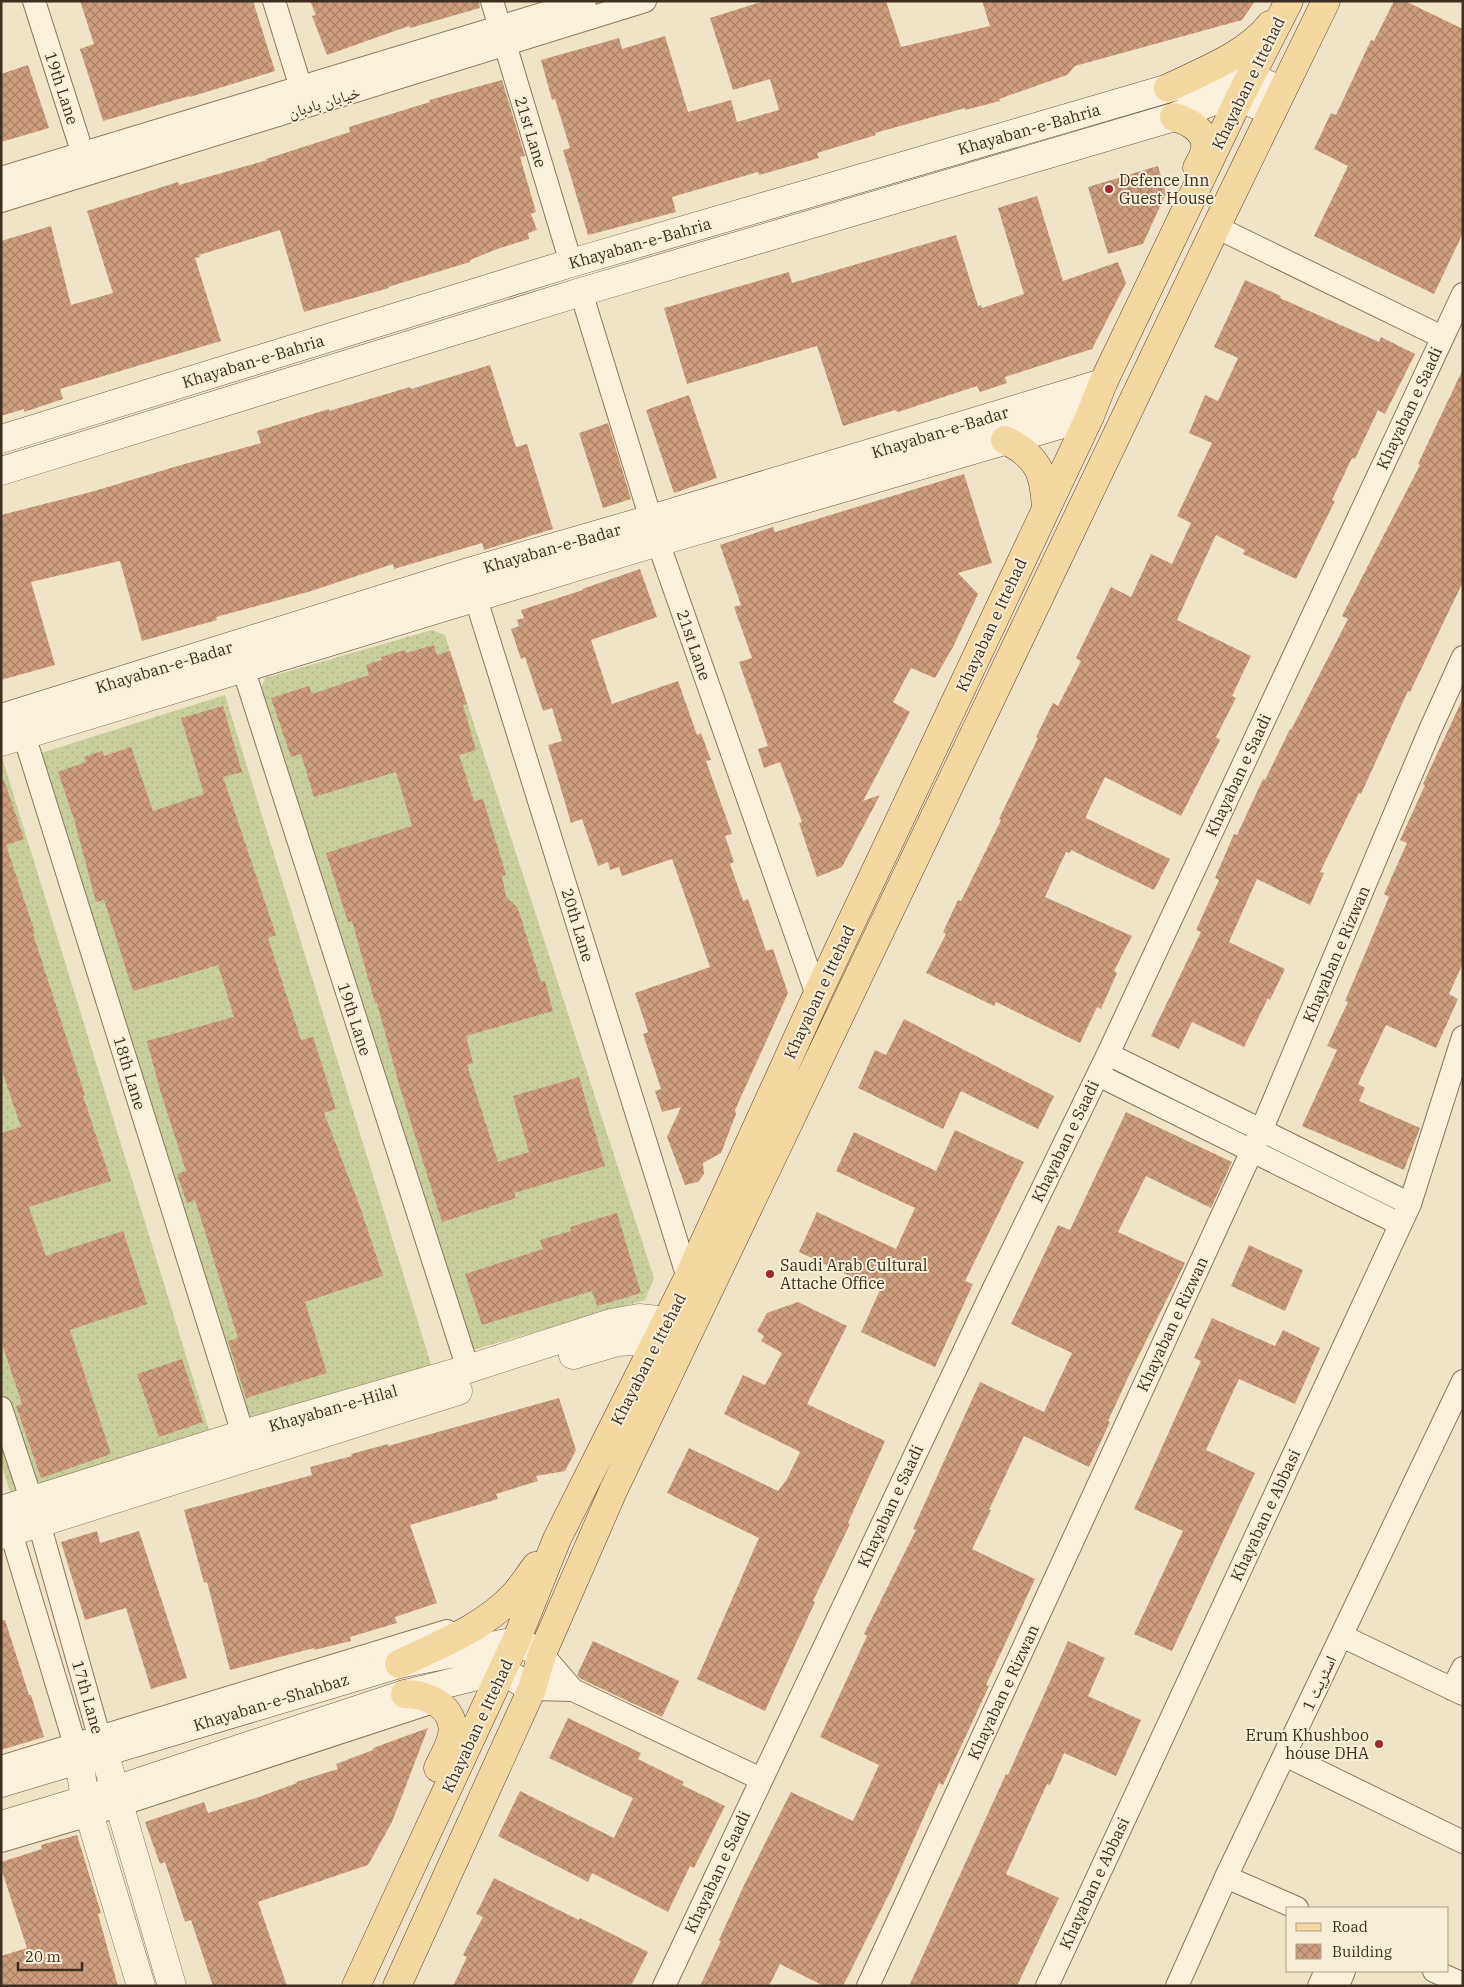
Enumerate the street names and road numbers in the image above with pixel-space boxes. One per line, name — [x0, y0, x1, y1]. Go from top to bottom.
street label: Khayaban e Ittehad — [1207, 13, 1289, 153]
street label: 19th Lane — [41, 49, 83, 127]
street label: خیابان بادبان — [285, 82, 363, 123]
street label: 21st Lane — [511, 94, 551, 170]
street label: Khayaban-e-Bahria — [955, 99, 1103, 159]
street label: Khayaban-e-Bahria — [566, 213, 714, 273]
street label: Khayaban-e-Bahria — [180, 330, 327, 392]
street label: Khayaban e Saadi — [1372, 343, 1446, 473]
street label: Khayaban-e-Badar — [869, 402, 1011, 462]
street label: Khayaban-e-Badar — [481, 519, 623, 577]
street label: Khayaban e Ittehad — [951, 555, 1031, 695]
street label: 21st Lane — [673, 607, 715, 683]
street label: Khayaban-e-Badar — [93, 637, 235, 697]
street label: Khayaban e Saadi — [1201, 710, 1275, 840]
street label: Khayaban e Rizwan — [1298, 883, 1374, 1025]
street label: 20th Lane — [557, 886, 599, 964]
street label: Khayaban e Ittehad — [779, 922, 859, 1062]
street label: 19th Lane — [334, 980, 376, 1058]
street label: 18th Lane — [109, 1034, 151, 1112]
street label: Khayaban e Saadi — [1027, 1077, 1103, 1205]
street label: Khayaban e Rizwan — [1132, 1253, 1212, 1395]
street label: Khayaban e Ittehad — [606, 1290, 690, 1428]
street label: Khayaban-e-Hilal — [266, 1380, 400, 1436]
street label: Khayaban e Saadi — [853, 1441, 927, 1571]
street label: Khayaban e Abbasi — [1226, 1446, 1304, 1584]
street label: Khayaban e Rizwan — [963, 1621, 1043, 1763]
street label: اسٹریٹ 1 — [1298, 1652, 1340, 1714]
street label: Khayaban e Ittehad — [437, 1656, 517, 1796]
street label: 17th Lane — [68, 1658, 108, 1736]
street label: Khayaban-e-Shahbaz — [191, 1669, 351, 1735]
street label: Khayaban e Saadi — [680, 1807, 754, 1937]
street label: Khayaban e Abbasi — [1055, 1814, 1133, 1952]

